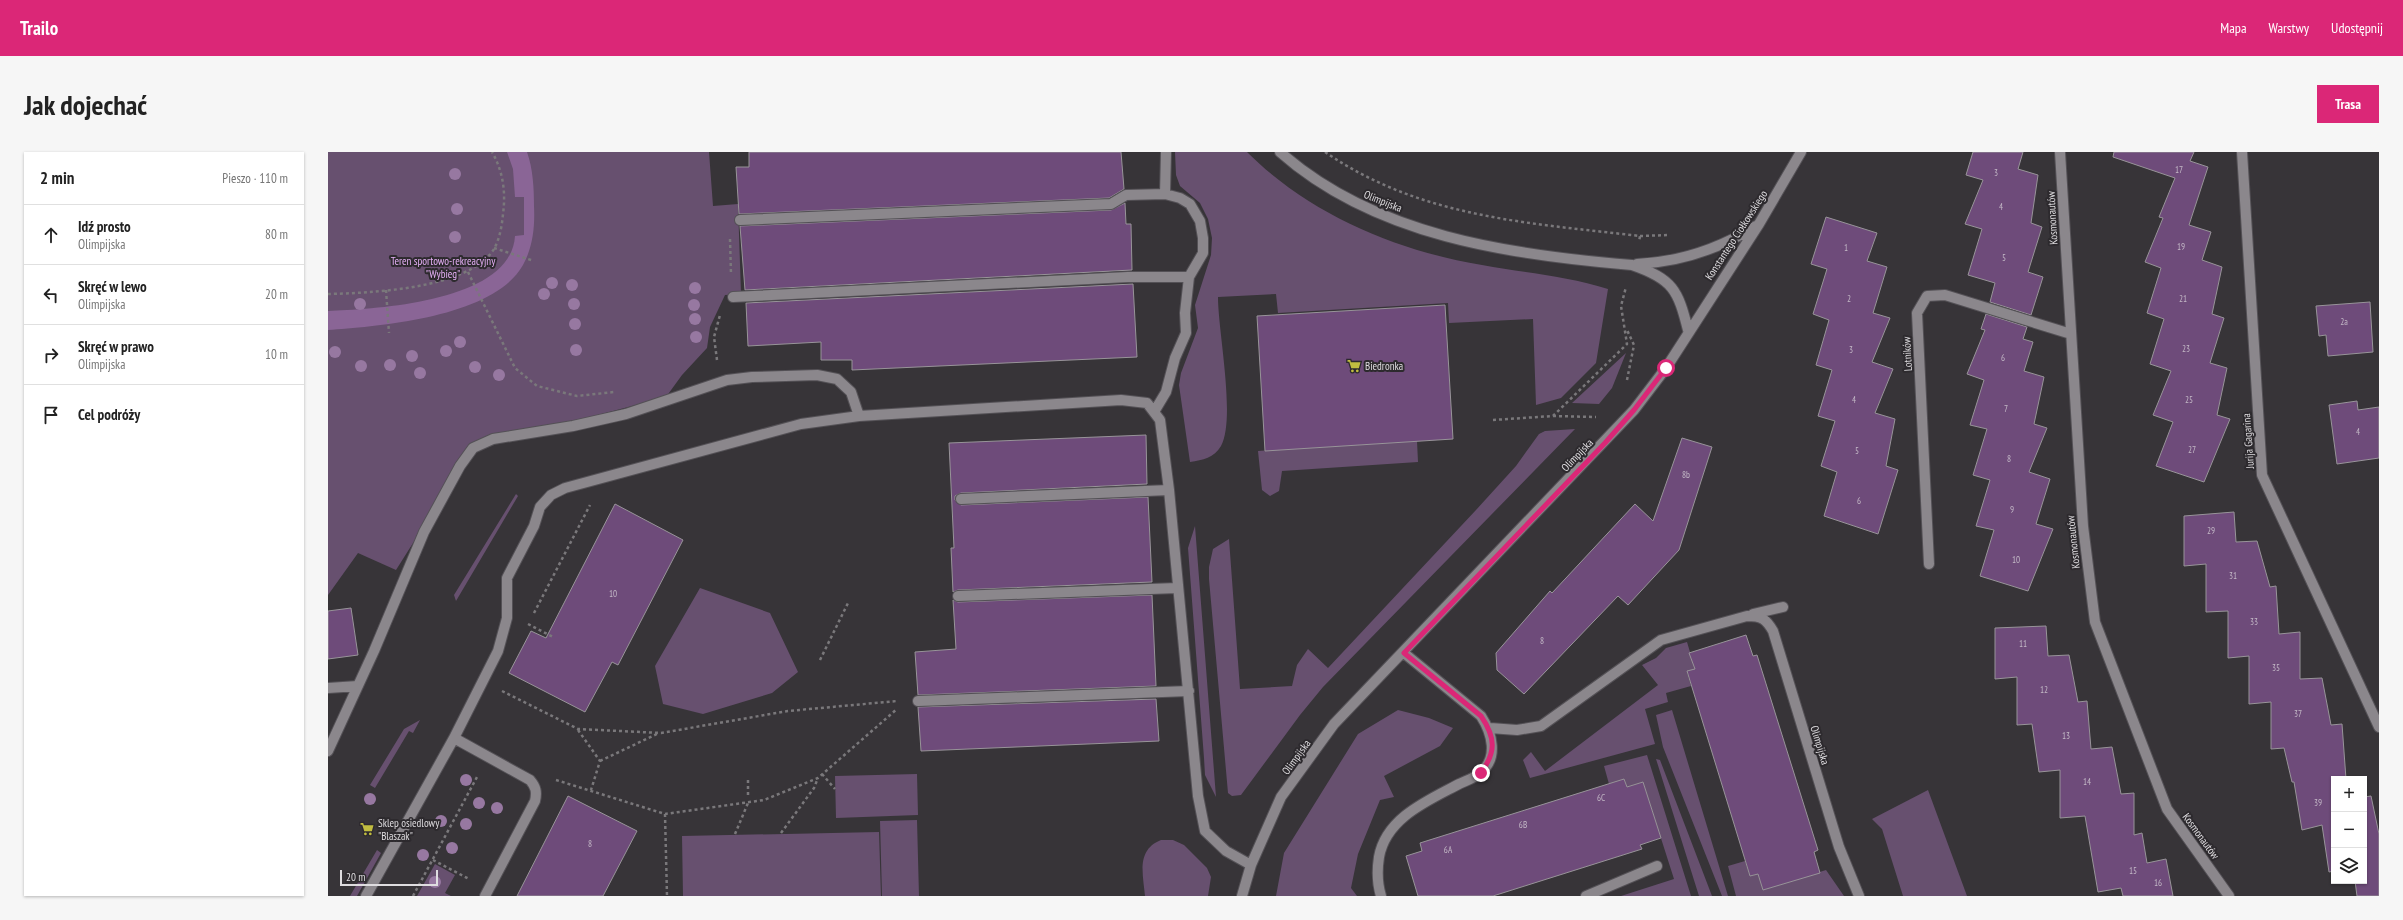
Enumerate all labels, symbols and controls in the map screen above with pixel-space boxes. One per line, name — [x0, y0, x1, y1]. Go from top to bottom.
text: Trailo — [20, 16, 58, 40]
text: Mapa — [2220, 19, 2247, 37]
text: Warstwy — [2269, 19, 2309, 37]
text: Udostępnij — [2331, 19, 2383, 37]
button: Trasa — [2317, 85, 2379, 123]
text: Jak dojechać — [24, 86, 147, 123]
house number: 17 — [2175, 164, 2183, 175]
text: 2 min — [40, 167, 74, 189]
house number: 3 — [1994, 167, 1998, 178]
text: Pieszo · 110 m — [222, 170, 288, 187]
street label: Olimpijska — [1362, 187, 1404, 215]
street label: Konstantego Ciołkowskiego — [1702, 187, 1770, 282]
street label: Kosmonautów — [2044, 190, 2060, 245]
house number: 4 — [1999, 201, 2003, 212]
text: Idź prosto — [78, 217, 131, 236]
icon: ahead — [40, 224, 62, 246]
text: 80 m — [265, 226, 288, 243]
text: Olimpijska — [78, 236, 125, 253]
house number: 19 — [2177, 241, 2185, 252]
house number: 1 — [1844, 242, 1848, 253]
house number: 5 — [2002, 252, 2006, 263]
park label: Teren sportowo-rekreacyjny "Wybieg" — [391, 254, 496, 281]
text: Skręć w lewo — [78, 277, 147, 296]
icon: left — [40, 284, 62, 306]
text: 20 m — [265, 286, 288, 303]
house number: 2 — [1847, 293, 1851, 304]
house number: 21 — [2179, 293, 2187, 304]
text: Olimpijska — [78, 296, 125, 313]
house number: 2a — [2340, 316, 2348, 327]
street label: Lotników — [1899, 336, 1915, 372]
text: Skręć w prawo — [78, 337, 154, 356]
house number: 23 — [2182, 343, 2190, 354]
icon: right — [40, 344, 62, 366]
house number: 3 — [1849, 344, 1853, 355]
text: 10 m — [265, 346, 288, 363]
house number: 6 — [2001, 352, 2005, 363]
text: Olimpijska — [78, 356, 125, 373]
supermarket icon: Biedronka — [1346, 358, 1362, 374]
place label: Biedronka — [1365, 359, 1403, 373]
route start — [1657, 359, 1675, 377]
house number: 4 — [1852, 394, 1856, 405]
house number: 25 — [2185, 394, 2193, 405]
house number: 7 — [2004, 403, 2008, 414]
icon: arrive — [40, 404, 62, 426]
text: Cel podróży — [78, 405, 140, 424]
street label: Jurija Gagarina — [2239, 413, 2257, 470]
house number: 4 — [2356, 426, 2360, 437]
street label: Olimpijska — [1558, 436, 1596, 474]
house number: 27 — [2188, 444, 2196, 455]
house number: 5 — [1855, 445, 1859, 456]
house number: 8 — [2007, 453, 2011, 464]
house number: 8b — [1682, 469, 1690, 480]
house number: 6 — [1857, 495, 1861, 506]
house number: 9 — [2010, 504, 2014, 515]
street label: Kosmonautów — [2063, 514, 2083, 569]
house number: 29 — [2207, 525, 2215, 536]
house number: 10 — [2012, 554, 2020, 565]
house number: 31 — [2229, 570, 2237, 581]
house number: 10 — [609, 588, 617, 599]
house number: 33 — [2250, 616, 2258, 627]
house number: 8 — [1540, 635, 1544, 646]
house number: 11 — [2019, 638, 2027, 649]
house number: 35 — [2272, 662, 2280, 673]
house number: 12 — [2040, 684, 2048, 695]
house number: 37 — [2294, 708, 2302, 719]
street label: Olimpijska — [1807, 724, 1833, 766]
house number: 13 — [2062, 730, 2070, 741]
street label: Olimpijska — [1279, 737, 1313, 777]
route end — [1472, 764, 1490, 782]
house number: 14 — [2083, 776, 2091, 787]
map controls — [2331, 776, 2367, 884]
button: + — [2331, 776, 2367, 812]
house number: 6C — [1597, 792, 1605, 803]
house number: 39 — [2314, 797, 2322, 808]
street label: Kosmonautów — [2180, 810, 2223, 862]
button: − — [2331, 812, 2367, 848]
place label: Sklep osiedlowy "Blaszak" — [378, 816, 440, 843]
house number: 6B — [1519, 819, 1527, 830]
supermarket icon: Sklep osiedlowy "Blaszak" — [359, 821, 375, 837]
house number: 8 — [588, 838, 592, 849]
house number: 6A — [1444, 844, 1453, 855]
button: layers — [2331, 848, 2367, 884]
house number: 15 — [2129, 865, 2137, 876]
scale bar — [340, 868, 438, 887]
text: 20 m — [346, 870, 365, 884]
house number: 16 — [2154, 877, 2162, 888]

